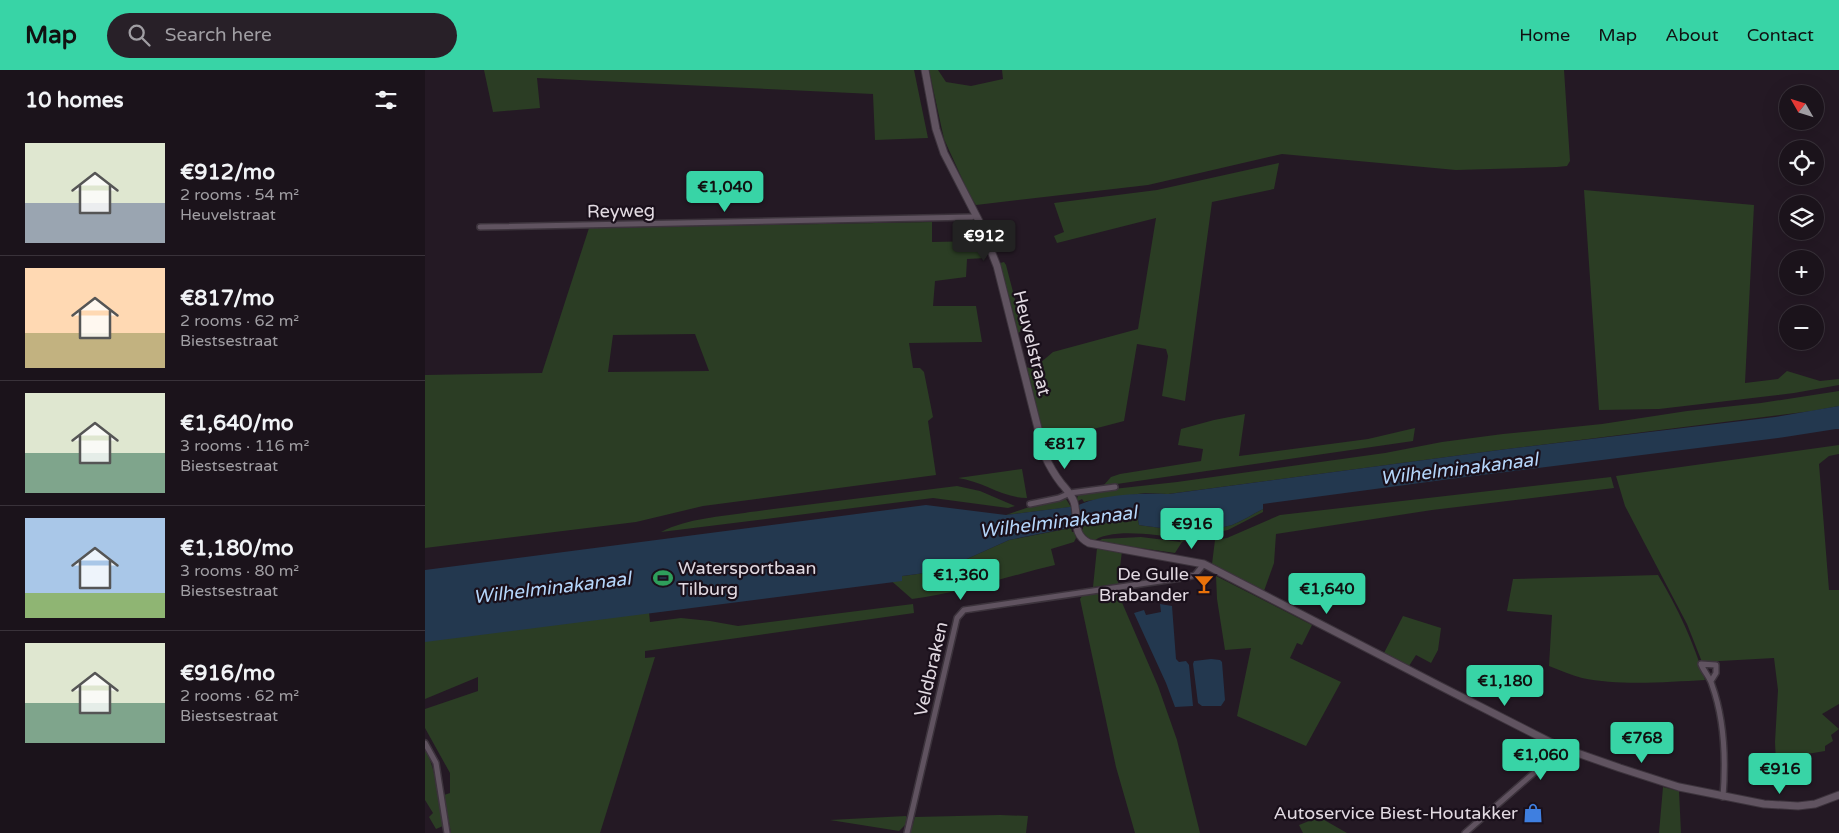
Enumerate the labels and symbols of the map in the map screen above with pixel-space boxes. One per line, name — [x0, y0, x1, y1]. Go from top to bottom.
north arrow — [1779, 85, 1824, 130]
pin: €1,040 — [684, 170, 766, 213]
street label: Reyweg — [587, 199, 655, 223]
pin: €912 — [954, 220, 1014, 262]
street label: Heuvelstraat — [1008, 288, 1056, 398]
pin: €817 — [1035, 428, 1095, 470]
water label: Wilhelminakanaal — [1379, 448, 1541, 490]
water label: Wilhelminakanaal — [978, 501, 1140, 543]
pin: €916 — [1162, 508, 1222, 550]
place label: Watersportbaan Tilburg — [678, 557, 816, 600]
pin: €1,360 — [920, 558, 1002, 601]
place label: De Gulle Brabander — [1099, 563, 1189, 606]
water label: Wilhelminakanaal — [472, 567, 634, 609]
sports icon: Watersportbaan Tilburg — [652, 567, 674, 589]
pin: €1,640 — [1286, 572, 1368, 615]
bar icon: De Gulle Brabander — [1193, 573, 1215, 595]
street label: Veldbraken — [909, 619, 953, 719]
pin: €1,180 — [1464, 664, 1546, 707]
pin: €768 — [1612, 722, 1672, 764]
pin: €1,060 — [1500, 738, 1582, 781]
pin: €916 — [1750, 752, 1810, 795]
place label: Autoservice Biest-Houtakker — [1273, 802, 1518, 824]
shop icon: Autoservice Biest-Houtakker — [1522, 802, 1544, 824]

